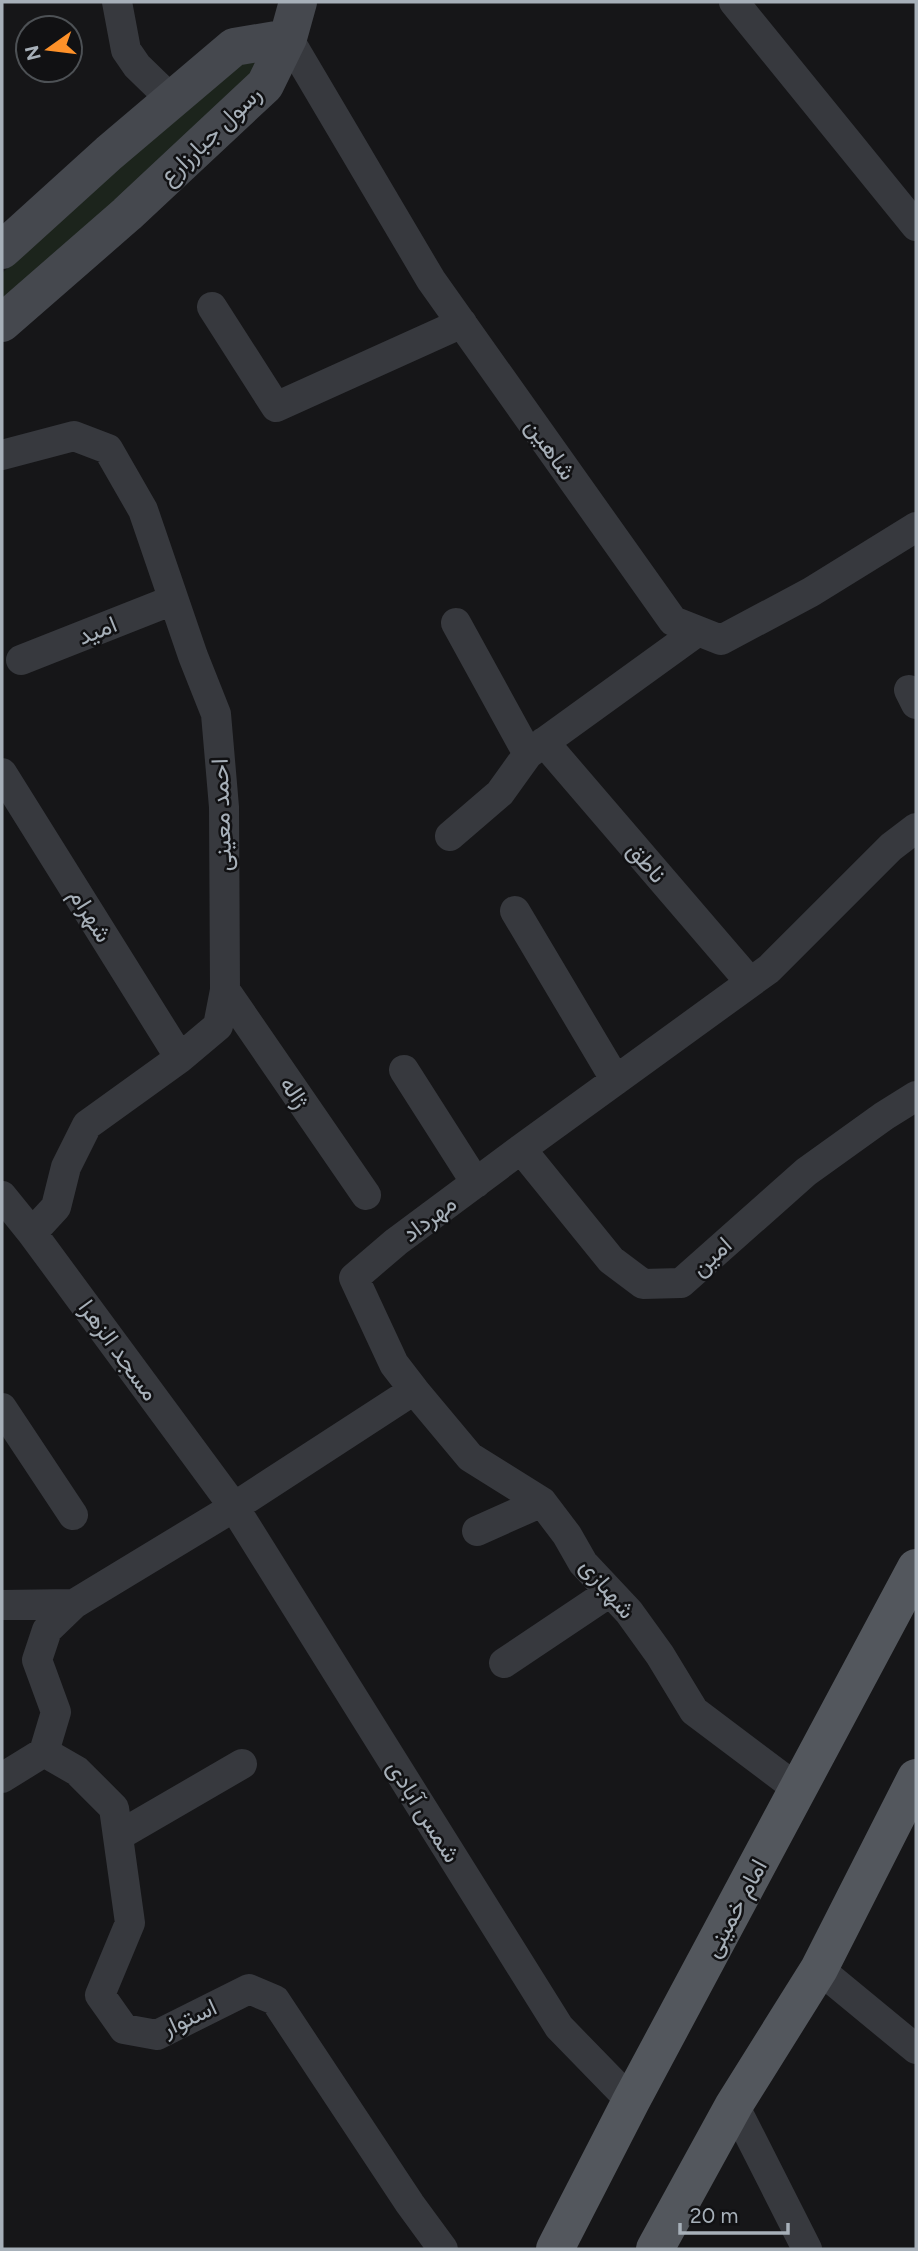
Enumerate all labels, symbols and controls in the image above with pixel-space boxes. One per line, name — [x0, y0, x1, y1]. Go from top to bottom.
north arrow — [14, 14, 84, 84]
text: N — [20, 43, 46, 63]
street label: رسول جبارزارع — [153, 79, 269, 192]
street label: شاهین — [519, 413, 583, 485]
street label: امید — [73, 609, 121, 651]
street label: احمد معینی — [205, 758, 237, 872]
street label: ناطق — [621, 835, 673, 889]
street label: شهرام — [62, 883, 119, 948]
street label: ژاله — [273, 1071, 316, 1115]
street label: مهرداد — [396, 1188, 463, 1249]
street label: امین — [685, 1230, 737, 1282]
street label: مسجد الزهرا — [72, 1294, 165, 1407]
street label: شهبازی — [573, 1552, 642, 1625]
street label: شمس آبادی — [381, 1754, 467, 1868]
street label: امام خمینی — [697, 1854, 775, 1963]
street label: استوار — [156, 1992, 222, 2044]
scale bar — [680, 2192, 788, 2236]
text: 20 m — [690, 2203, 738, 2228]

